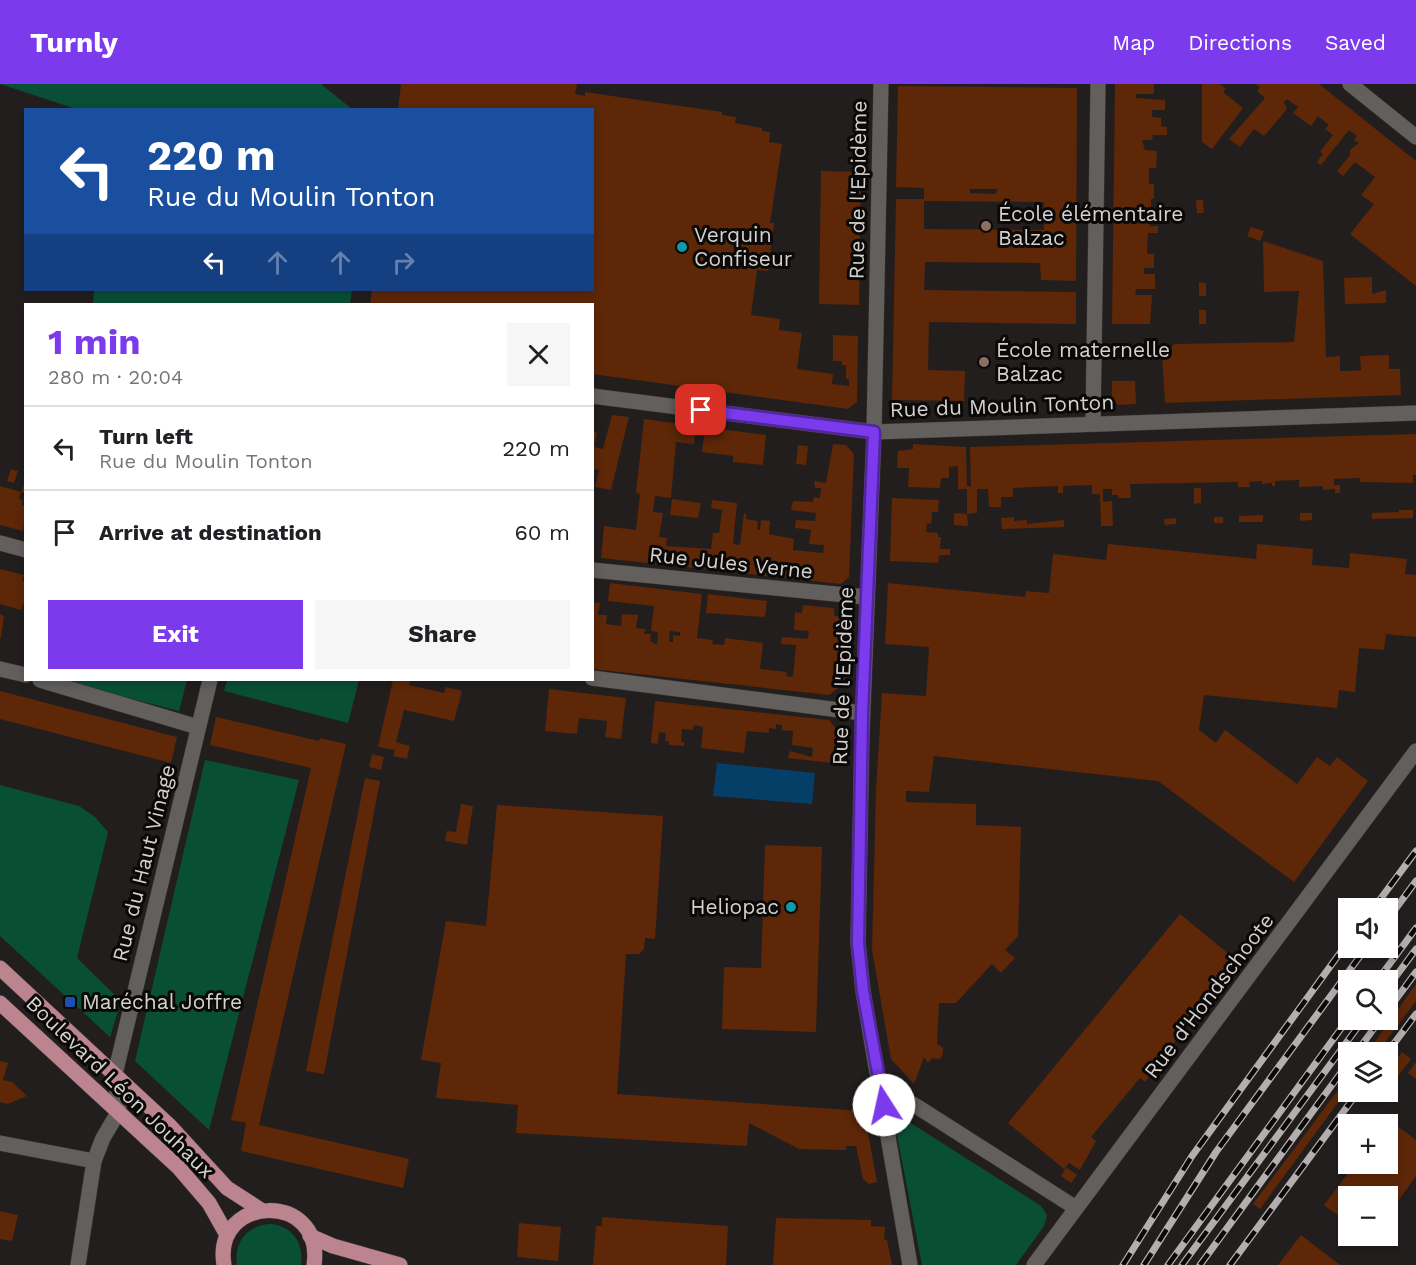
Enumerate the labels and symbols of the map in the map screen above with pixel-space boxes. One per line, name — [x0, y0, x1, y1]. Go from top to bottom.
street label: Rue de l'Epidème — [843, 100, 872, 280]
place label: École élémentaire Balzac — [998, 201, 1183, 250]
marker: École élémentaire Balzac — [979, 219, 993, 233]
place label: Verquin Confiseur — [694, 222, 793, 271]
marker: Verquin Confiseur — [675, 240, 689, 254]
place label: École maternelle Balzac — [996, 337, 1170, 386]
marker: École maternelle Balzac — [977, 355, 991, 369]
pin — [675, 384, 726, 435]
street label: Rue du Moulin Tonton — [889, 389, 1115, 422]
street label: Rue Jules Verne — [648, 541, 814, 584]
street label: Rue de l'Epidème — [827, 586, 858, 766]
street label: Rue du Haut Vinage — [107, 762, 180, 964]
place label: Heliopac — [690, 894, 779, 919]
marker: Heliopac — [784, 900, 798, 914]
street label: Rue d'Hondschoote — [1138, 908, 1279, 1083]
place label: Maréchal Joffre — [82, 989, 242, 1014]
street label: Boulevard Léon Jouhaux — [21, 990, 220, 1183]
marker: Maréchal Joffre — [63, 995, 77, 1009]
position arrow — [852, 1073, 916, 1137]

